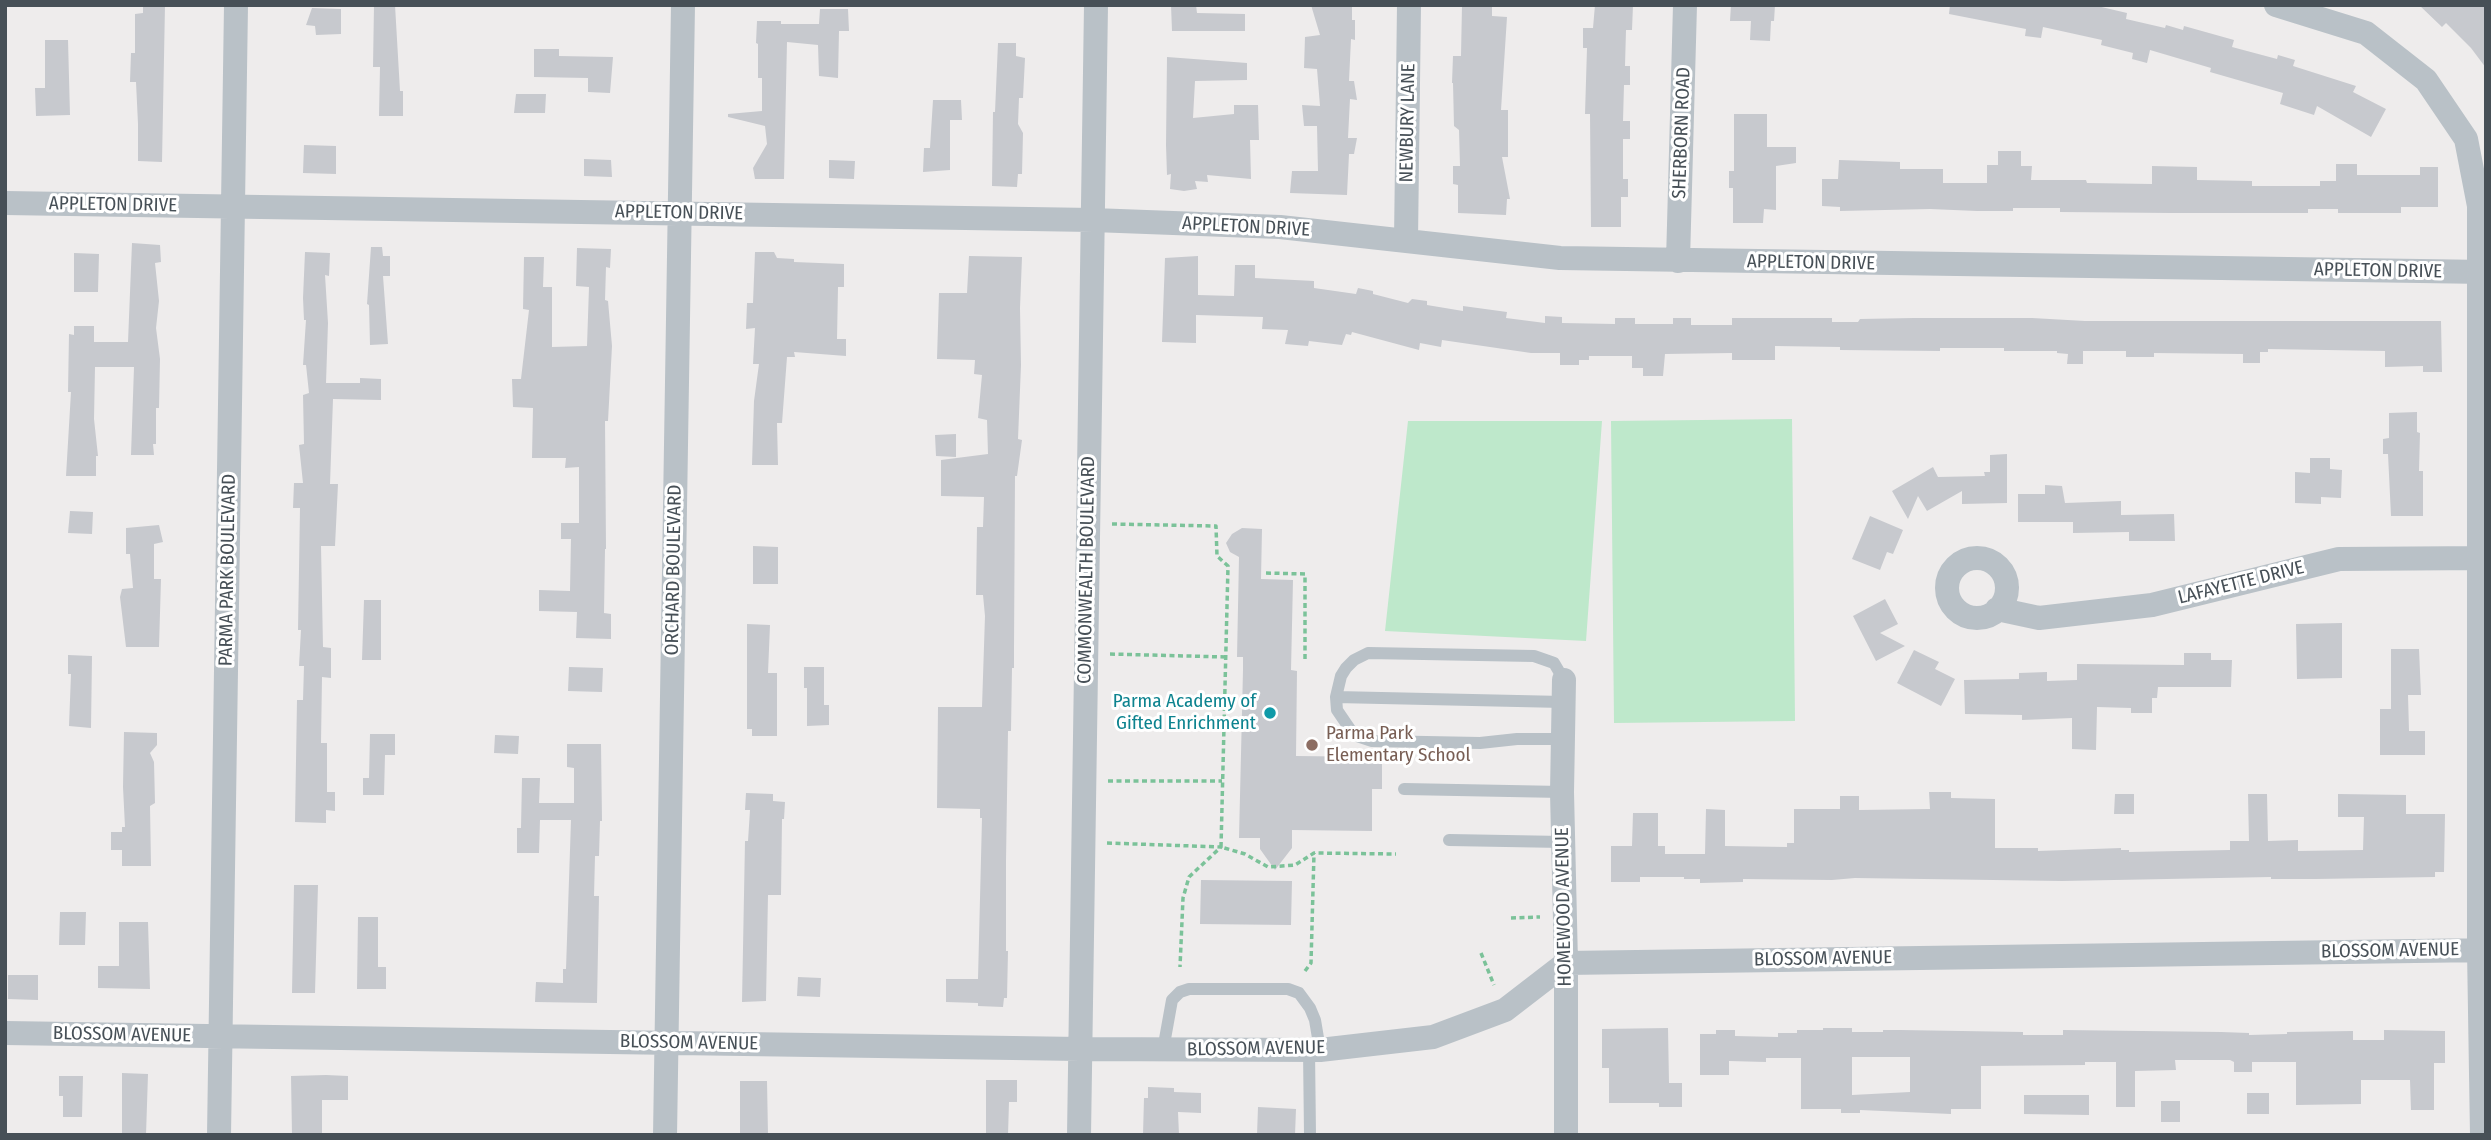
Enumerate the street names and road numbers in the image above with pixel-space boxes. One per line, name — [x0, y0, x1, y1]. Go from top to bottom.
street label: NEWBURY LANE — [1396, 63, 1420, 183]
street label: SHERBORN ROAD — [1668, 67, 1696, 199]
street label: APPLETON DRIVE — [49, 192, 177, 218]
street label: APPLETON DRIVE — [615, 200, 743, 226]
street label: APPLETON DRIVE — [1181, 212, 1311, 242]
street label: APPLETON DRIVE — [1747, 250, 1875, 276]
street label: APPLETON DRIVE — [2314, 258, 2442, 284]
street label: COMMONWEALTH BOULEVARD — [1074, 456, 1100, 684]
street label: PARMA PARK BOULEVARD — [215, 474, 241, 666]
street label: ORCHARD BOULEVARD — [661, 484, 687, 656]
street label: LAFAYETTE DRIVE — [2176, 556, 2306, 610]
street label: HOMEWOOD AVENUE — [1551, 827, 1577, 987]
street label: BLOSSOM AVENUE — [2321, 938, 2459, 964]
street label: BLOSSOM AVENUE — [1754, 946, 1892, 972]
street label: BLOSSOM AVENUE — [53, 1022, 191, 1048]
street label: BLOSSOM AVENUE — [620, 1030, 758, 1056]
street label: BLOSSOM AVENUE — [1187, 1036, 1325, 1062]

